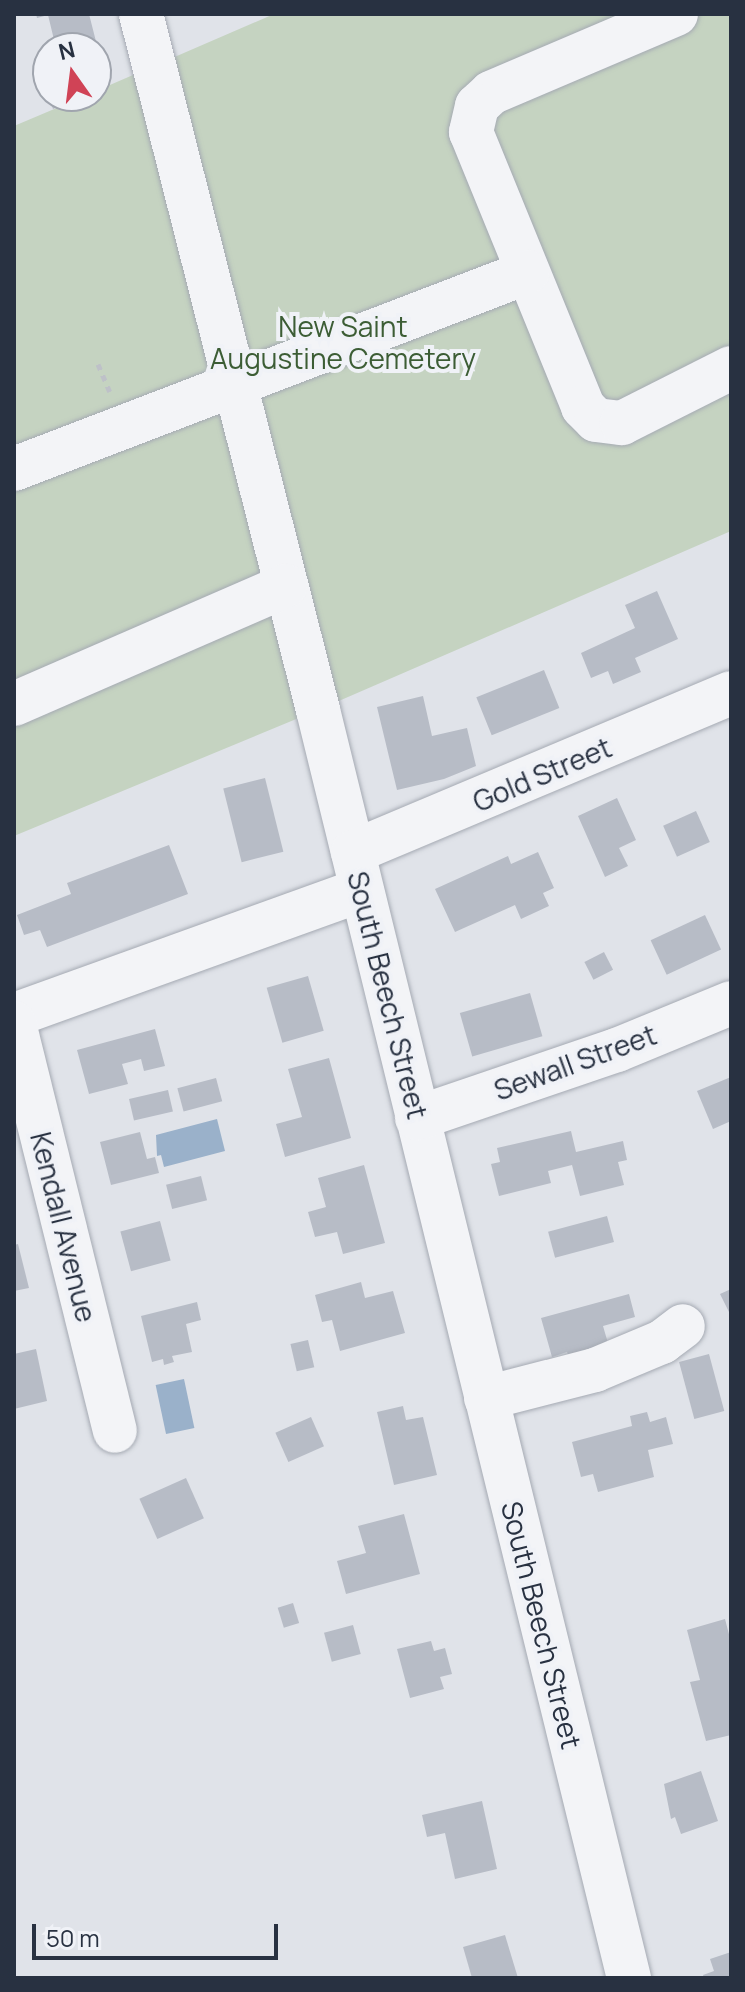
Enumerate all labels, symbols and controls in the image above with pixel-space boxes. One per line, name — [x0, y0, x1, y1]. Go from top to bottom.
north arrow — [32, 32, 112, 112]
text: N — [55, 34, 78, 67]
park label: New Saint Augustine Cemetery — [210, 309, 476, 375]
street label: Gold Street — [468, 730, 616, 818]
street label: South Beech Street — [341, 868, 435, 1122]
street label: Sewall Street — [489, 1017, 661, 1107]
street label: Kendall Avenue — [24, 1128, 104, 1326]
street label: South Beech Street — [495, 1498, 589, 1752]
scale bar — [36, 1908, 282, 1958]
text: 50 m — [46, 1921, 100, 1954]

